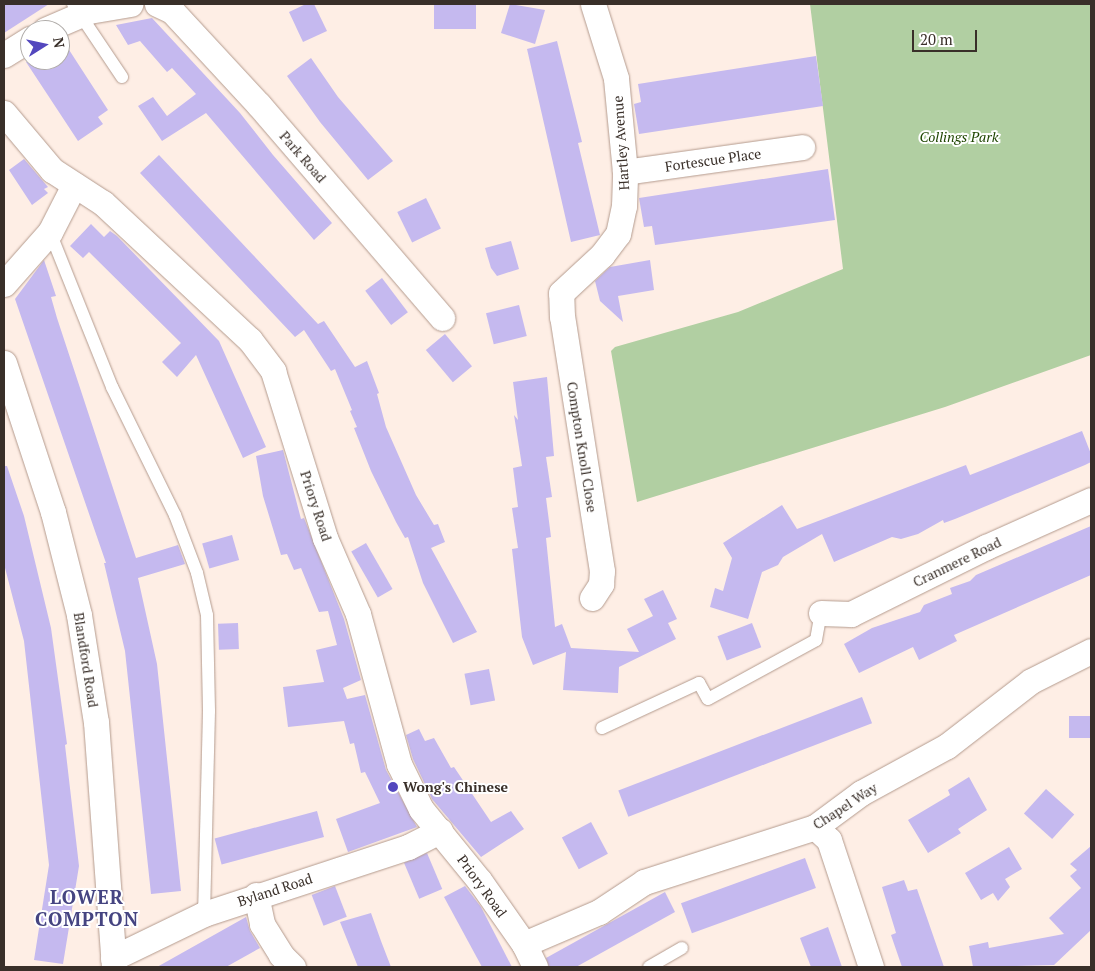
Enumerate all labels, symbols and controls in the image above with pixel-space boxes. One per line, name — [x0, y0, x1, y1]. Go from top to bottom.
north arrow — [20, 20, 70, 70]
scale bar — [915, 20, 980, 52]
text: 20 m — [920, 29, 953, 49]
text: N — [49, 36, 70, 49]
street label: Hartley Avenue — [609, 95, 633, 191]
street label: Park Road — [276, 128, 330, 186]
park label: Collings Park — [920, 129, 998, 145]
street label: Fortescue Place — [664, 145, 762, 175]
street label: Compton Knoll Close — [563, 381, 601, 513]
street label: Priory Road — [297, 469, 335, 543]
street label: Cranmere Road — [910, 533, 1004, 591]
street label: Blandford Road — [70, 611, 102, 709]
place label: Wong's Chinese — [403, 779, 508, 795]
street label: Chapel Way — [810, 779, 880, 833]
marker: Wong's Chinese — [387, 781, 399, 793]
street label: Priory Road — [454, 852, 510, 920]
street label: Byland Road — [235, 870, 315, 910]
district label: LOWER COMPTON — [34, 886, 140, 930]

